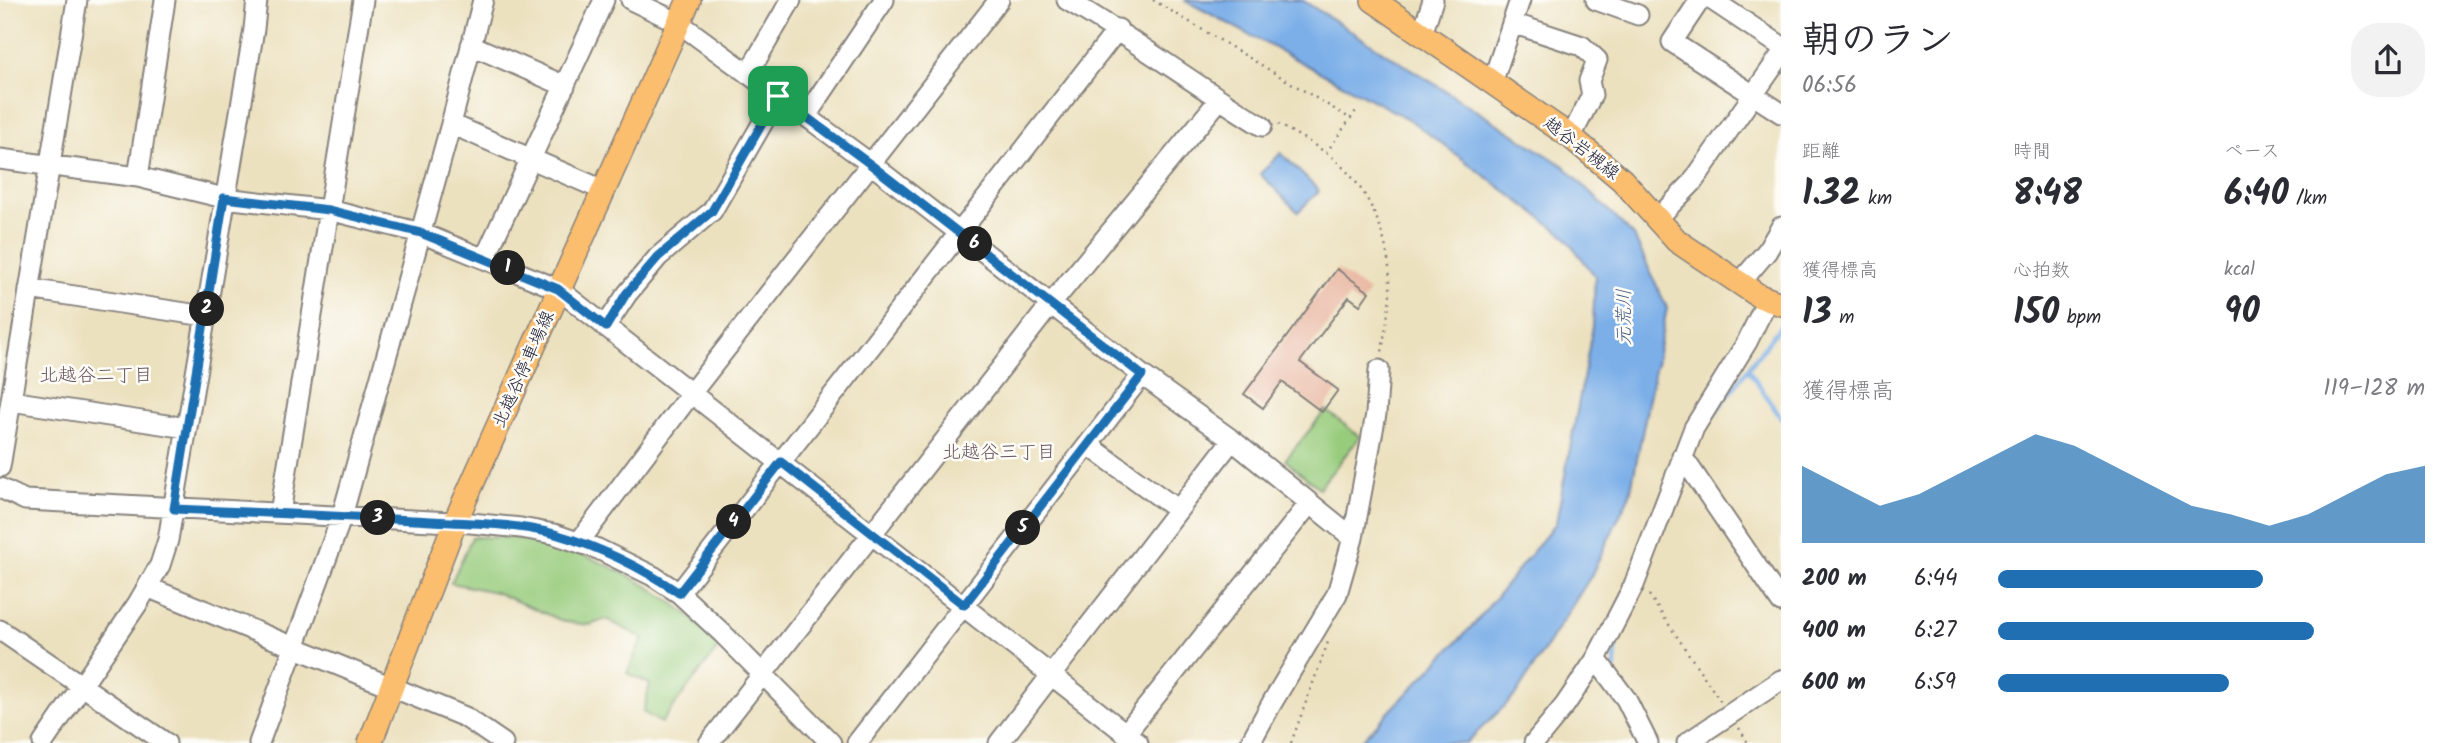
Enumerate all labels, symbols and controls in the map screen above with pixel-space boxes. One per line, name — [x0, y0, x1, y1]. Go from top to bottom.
text: 朝のラン — [1802, 12, 1954, 72]
button: share — [2351, 23, 2425, 97]
pin — [748, 66, 808, 126]
text: 06:56 — [1802, 68, 1857, 104]
icon: arrive — [759, 77, 797, 115]
street label: 越谷岩槻線 — [1537, 110, 1625, 188]
text: 距離 — [1802, 137, 1840, 167]
text: 時間 — [2013, 137, 2051, 167]
text: ペース — [2224, 137, 2280, 167]
text: 1.32 — [1802, 167, 1860, 223]
text: 8:48 — [2013, 167, 2082, 223]
text: 6:40 — [2224, 167, 2289, 223]
text: km — [1860, 184, 1892, 214]
text: /km — [2289, 184, 2327, 214]
pin: 6 — [958, 226, 992, 262]
text: 6 — [969, 228, 980, 258]
pin: 1 — [490, 250, 526, 286]
text: 1 — [505, 252, 510, 282]
text: kcal — [2224, 255, 2255, 285]
text: 獲得標高 — [1802, 256, 1878, 286]
text: 心拍数 — [2013, 256, 2070, 286]
text: 90 — [2224, 285, 2260, 341]
text: 13 — [1802, 286, 1832, 342]
text: 150 — [2013, 286, 2059, 342]
water label: 元荒川 — [1610, 288, 1640, 346]
pin: 2 — [190, 292, 224, 326]
text: 2 — [201, 293, 212, 323]
text: m — [1832, 303, 1854, 333]
text: bpm — [2059, 303, 2101, 333]
street label: 北越谷停車場線 — [485, 306, 563, 433]
district label: 北越谷二丁目 — [39, 361, 153, 391]
text: 119–128 m — [2323, 371, 2425, 407]
text: 獲得標高 — [1802, 374, 1894, 410]
district label: 北越谷三丁目 — [942, 438, 1056, 468]
pin: 3 — [360, 500, 396, 536]
text: 3 — [372, 502, 383, 532]
pin: 4 — [716, 504, 752, 540]
text: 4 — [728, 506, 739, 536]
pin: 5 — [1006, 510, 1040, 546]
text: 5 — [1018, 512, 1027, 542]
text: 200 m — [1802, 561, 1867, 597]
text: 6:44 — [1914, 561, 1958, 597]
text: 400 m — [1802, 613, 1866, 649]
text: 6:27 — [1914, 613, 1956, 649]
text: 600 m — [1802, 665, 1866, 701]
text: 6:59 — [1914, 665, 1956, 701]

